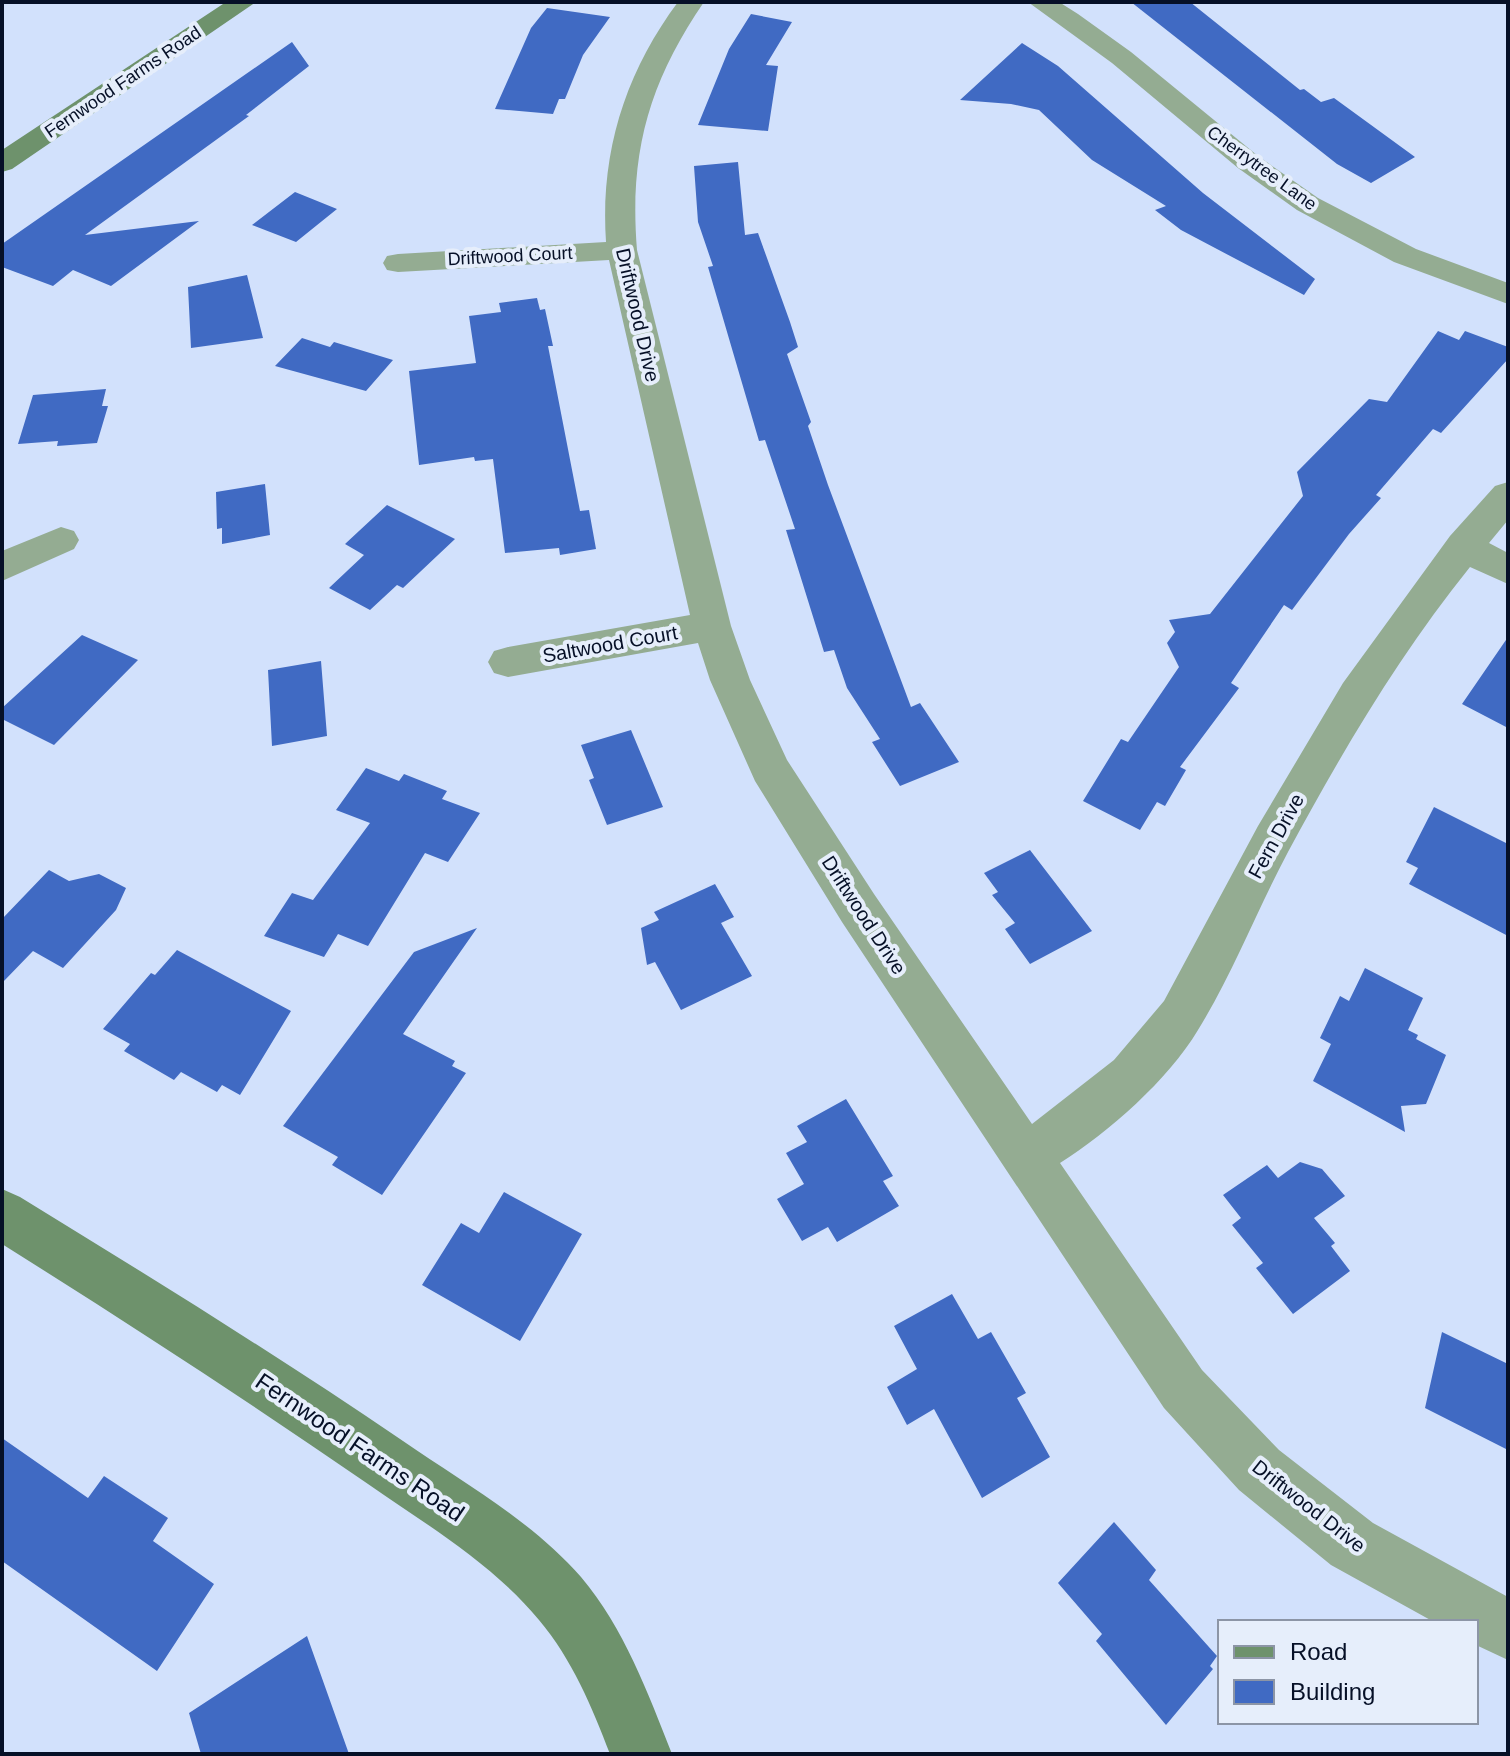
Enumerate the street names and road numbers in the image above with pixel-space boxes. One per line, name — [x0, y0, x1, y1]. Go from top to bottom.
street label: Fernwood Farms Road — [41, 22, 205, 142]
street label: Cherrytree Lane — [1204, 122, 1320, 214]
street label: Driftwood Court — [447, 243, 573, 269]
street label: Driftwood Drive — [612, 246, 664, 384]
street label: Saltwood Court — [541, 621, 680, 667]
street label: Fern Drive — [1244, 790, 1308, 882]
street label: Driftwood Drive — [818, 852, 910, 978]
street label: Fernwood Farms Road — [251, 1367, 469, 1527]
street label: Driftwood Drive — [1248, 1455, 1370, 1557]

